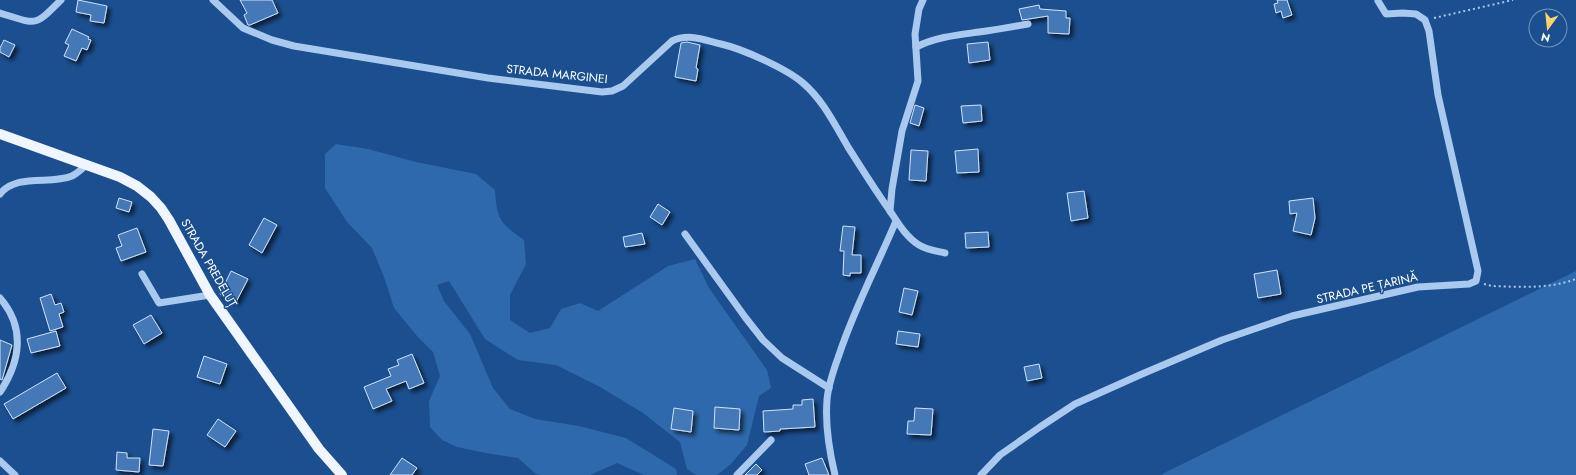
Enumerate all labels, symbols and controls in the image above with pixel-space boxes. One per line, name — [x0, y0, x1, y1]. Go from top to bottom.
north arrow — [1528, 8, 1568, 48]
text: N — [1539, 29, 1552, 47]
street label: STRADA MARGINEI — [506, 60, 608, 88]
street label: STRADA PREDELUȚ — [176, 216, 242, 311]
street label: STRADA PE ȚARINĂ — [1315, 268, 1419, 308]

